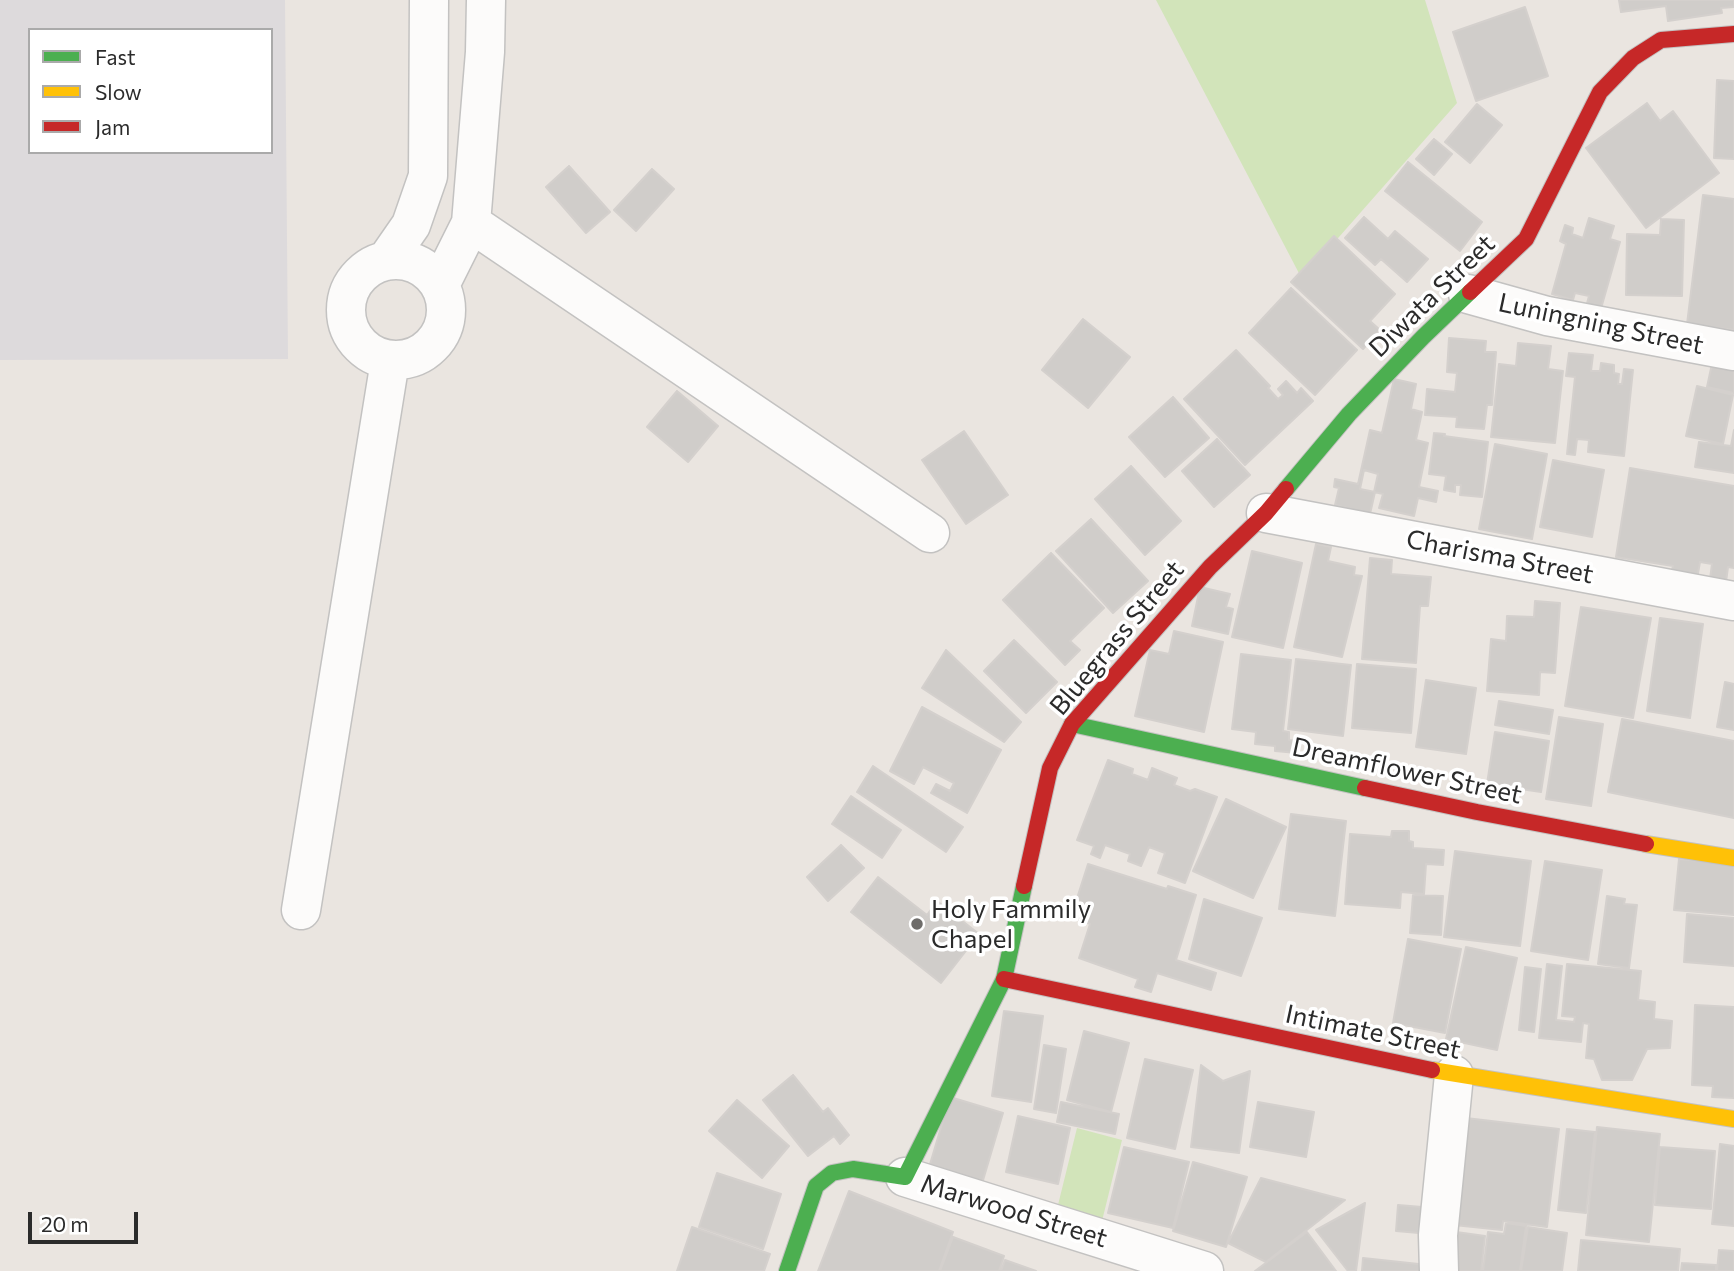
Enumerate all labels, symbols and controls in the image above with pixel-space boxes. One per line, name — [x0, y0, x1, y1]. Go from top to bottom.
legend — [28, 28, 273, 154]
text: Fast — [95, 44, 136, 69]
text: Slow — [95, 79, 142, 104]
text: Jam — [95, 114, 130, 139]
street label: Diwata Street — [1363, 228, 1501, 364]
street label: Luningning Street — [1496, 287, 1706, 361]
street label: Charisma Street — [1404, 524, 1596, 590]
street label: Bluegrass Street — [1043, 555, 1191, 721]
street label: Dreamflower Street — [1289, 731, 1525, 811]
place label: Holy Fammily Chapel — [931, 893, 1091, 954]
marker: Holy Fammily Chapel — [909, 916, 925, 932]
street label: Intimate Street — [1282, 998, 1464, 1066]
street label: Marwood Street — [917, 1168, 1111, 1254]
scale bar — [32, 1198, 142, 1242]
text: 20 m — [41, 1211, 89, 1236]

